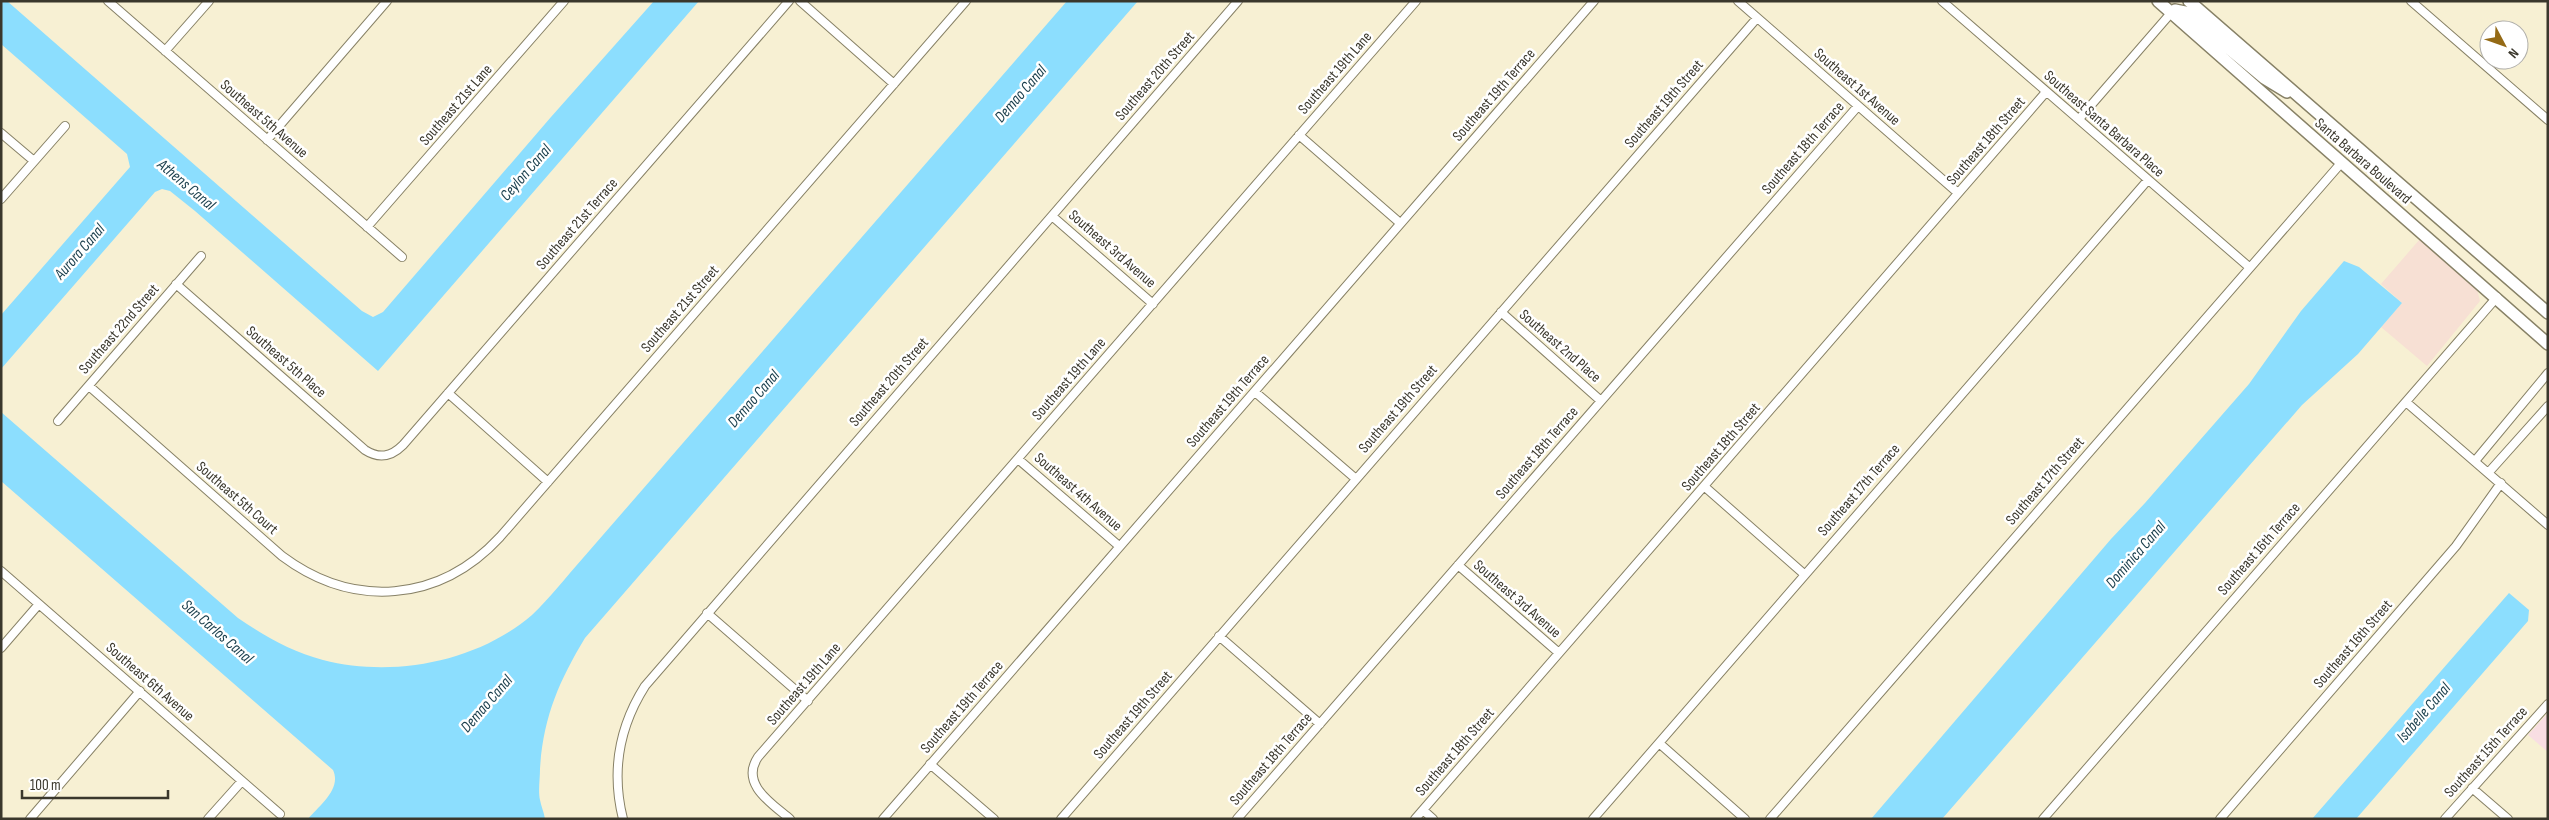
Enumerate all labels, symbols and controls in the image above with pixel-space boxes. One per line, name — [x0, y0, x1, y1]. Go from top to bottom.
north arrow — [2479, 20, 2529, 70]
street label: Southeast 20th Street — [1111, 27, 1199, 124]
street label: Southeast 19th Lane — [1294, 28, 1376, 118]
street label: Southeast 1st Avenue — [1810, 44, 1904, 130]
street label: Southeast 19th Terrace — [1449, 45, 1539, 145]
text: N — [2505, 45, 2522, 62]
street label: Southeast 19th Street — [1620, 56, 1708, 152]
street label: Southeast 21st Lane — [415, 60, 497, 150]
water label: Demao Canal — [991, 61, 1052, 126]
street label: Southeast Santa Barbara Place — [2040, 67, 2168, 181]
street label: Southeast 5th Avenue — [216, 76, 312, 162]
street label: Southeast 18th Street — [1942, 93, 2030, 189]
street label: Southeast 18th Terrace — [1758, 98, 1848, 198]
street label: Santa Barbara Boulevard — [2311, 114, 2415, 208]
water label: Ceylon Canal — [496, 140, 556, 205]
water label: Athens Canal — [153, 155, 219, 215]
street label: Southeast 21st Terrace — [532, 174, 622, 274]
street label: Southeast 3rd Avenue — [1064, 206, 1160, 292]
water label: Aurora Canal — [50, 220, 110, 284]
street label: Southeast 21st Street — [637, 261, 723, 357]
street label: Southeast 22nd Street — [75, 280, 164, 378]
street label: Southeast 2nd Place — [1515, 305, 1605, 387]
street label: Southeast 5th Place — [242, 322, 330, 402]
street label: Southeast 20th Street — [845, 333, 933, 430]
street label: Southeast 19th Lane — [1028, 334, 1110, 424]
street label: Southeast 19th Terrace — [1183, 351, 1273, 451]
street label: Southeast 19th Street — [1354, 361, 1442, 457]
water label: Demao Canal — [724, 366, 785, 431]
street label: Southeast 18th Street — [1677, 399, 1765, 495]
street label: Southeast 18th Terrace — [1492, 403, 1582, 503]
street label: Southeast 17th Street — [2002, 433, 2089, 529]
street label: Southeast 17th Terrace — [1814, 440, 1904, 540]
street label: Southeast 4th Avenue — [1030, 449, 1126, 535]
street label: Southeast 5th Court — [192, 457, 282, 539]
street label: Southeast 16th Terrace — [2214, 499, 2304, 599]
water label: Dominica Canal — [2102, 517, 2171, 592]
street label: Southeast 3rd Avenue — [1469, 556, 1565, 642]
water label: San Carlos Canal — [177, 596, 257, 669]
street label: Southeast 16th Street — [2309, 596, 2397, 692]
street label: Southeast 6th Avenue — [102, 639, 198, 725]
street label: Southeast 19th Lane — [763, 639, 845, 729]
street label: Southeast 19th Terrace — [917, 657, 1007, 757]
street label: Southeast 19th Street — [1089, 667, 1177, 763]
water label: Demao Canal — [457, 671, 518, 736]
water label: Isabelle Canal — [2393, 679, 2456, 747]
street label: Southeast 15th Terrace — [2440, 703, 2532, 801]
street label: Southeast 18th Street — [1411, 704, 1499, 800]
street label: Southeast 18th Terrace — [1226, 709, 1316, 809]
scale bar — [22, 768, 169, 800]
text: 100 m — [30, 776, 61, 795]

